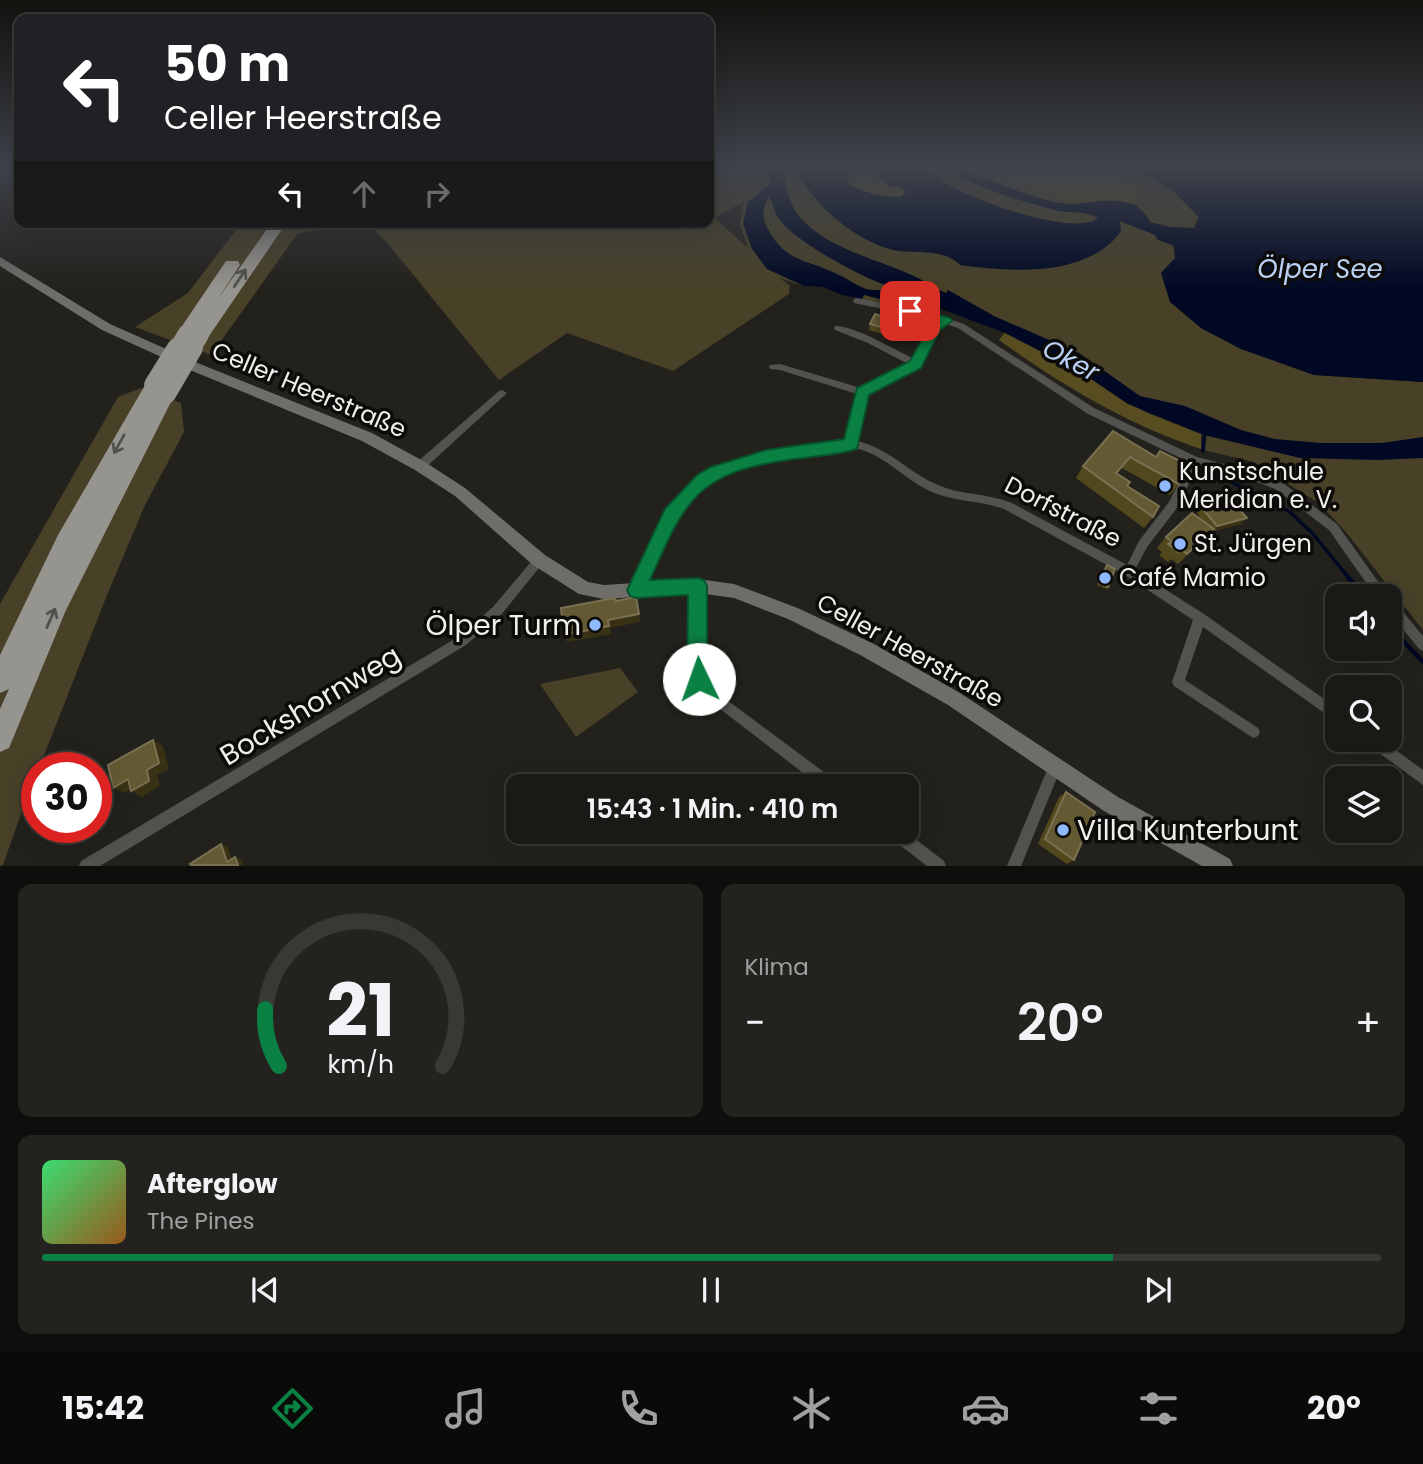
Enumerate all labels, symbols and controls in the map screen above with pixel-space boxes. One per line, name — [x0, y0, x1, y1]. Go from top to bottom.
text: 50 m — [164, 30, 290, 98]
icon: left — [49, 42, 140, 133]
text: Celler Heerstraße — [164, 95, 442, 140]
icon: left — [272, 175, 310, 213]
icon: ahead — [345, 175, 383, 213]
icon: right — [418, 175, 456, 213]
water label: Ölper See — [1257, 251, 1383, 287]
one-way arrow — [233, 269, 247, 289]
pin — [880, 281, 940, 341]
icon: arrive — [891, 292, 929, 330]
water label: Oker — [1036, 330, 1107, 391]
street label: Celler Heerstraße — [207, 334, 412, 445]
one-way arrow — [112, 433, 126, 453]
place label: Kunstschule Meridian e. V. — [1179, 455, 1337, 516]
street label: Dorfstraße — [999, 468, 1127, 555]
marker: Kunstschule Meridian e. V. — [1157, 478, 1173, 494]
place label: St. Jürgen — [1194, 527, 1312, 560]
marker: St. Jürgen — [1172, 536, 1188, 552]
place label: Café Mamio — [1119, 561, 1266, 594]
marker: Café Mamio — [1097, 570, 1113, 586]
map controls — [1325, 584, 1402, 843]
button: sound — [1325, 584, 1402, 661]
street label: Celler Heerstraße — [811, 586, 1009, 716]
place label: Ölper Turm — [426, 606, 581, 645]
one-way arrow — [45, 607, 58, 629]
marker: Ölper Turm — [587, 617, 603, 633]
street label: Bockshornweg — [213, 636, 408, 775]
position arrow — [662, 642, 736, 716]
button: search — [1325, 675, 1402, 752]
speed limit sign: 30 — [21, 752, 112, 843]
button: layers — [1325, 766, 1402, 843]
text: 15:43 · 1 Min. · 410 m — [587, 791, 838, 827]
place label: Villa Kunterbunt — [1077, 811, 1299, 850]
marker: Villa Kunterbunt — [1055, 822, 1071, 838]
text: Klima — [745, 951, 809, 983]
text: 21 — [326, 961, 395, 1062]
text: 20° — [1017, 986, 1104, 1059]
text: − — [745, 996, 765, 1049]
text: + — [1355, 996, 1381, 1049]
text: km/h — [327, 1047, 394, 1082]
text: Afterglow — [147, 1166, 278, 1202]
text: The Pines — [147, 1205, 255, 1237]
icon: previous — [246, 1271, 284, 1309]
icon: pause — [692, 1271, 730, 1309]
icon: next — [1139, 1271, 1177, 1309]
icon: directions — [268, 1384, 317, 1433]
icon: music — [441, 1384, 490, 1433]
icon: phone — [614, 1384, 663, 1433]
icon: climate — [787, 1384, 836, 1433]
icon: car — [961, 1384, 1010, 1433]
icon: filters — [1134, 1384, 1183, 1433]
text: 15:42 — [62, 1385, 144, 1430]
text: 20° — [1307, 1385, 1361, 1430]

